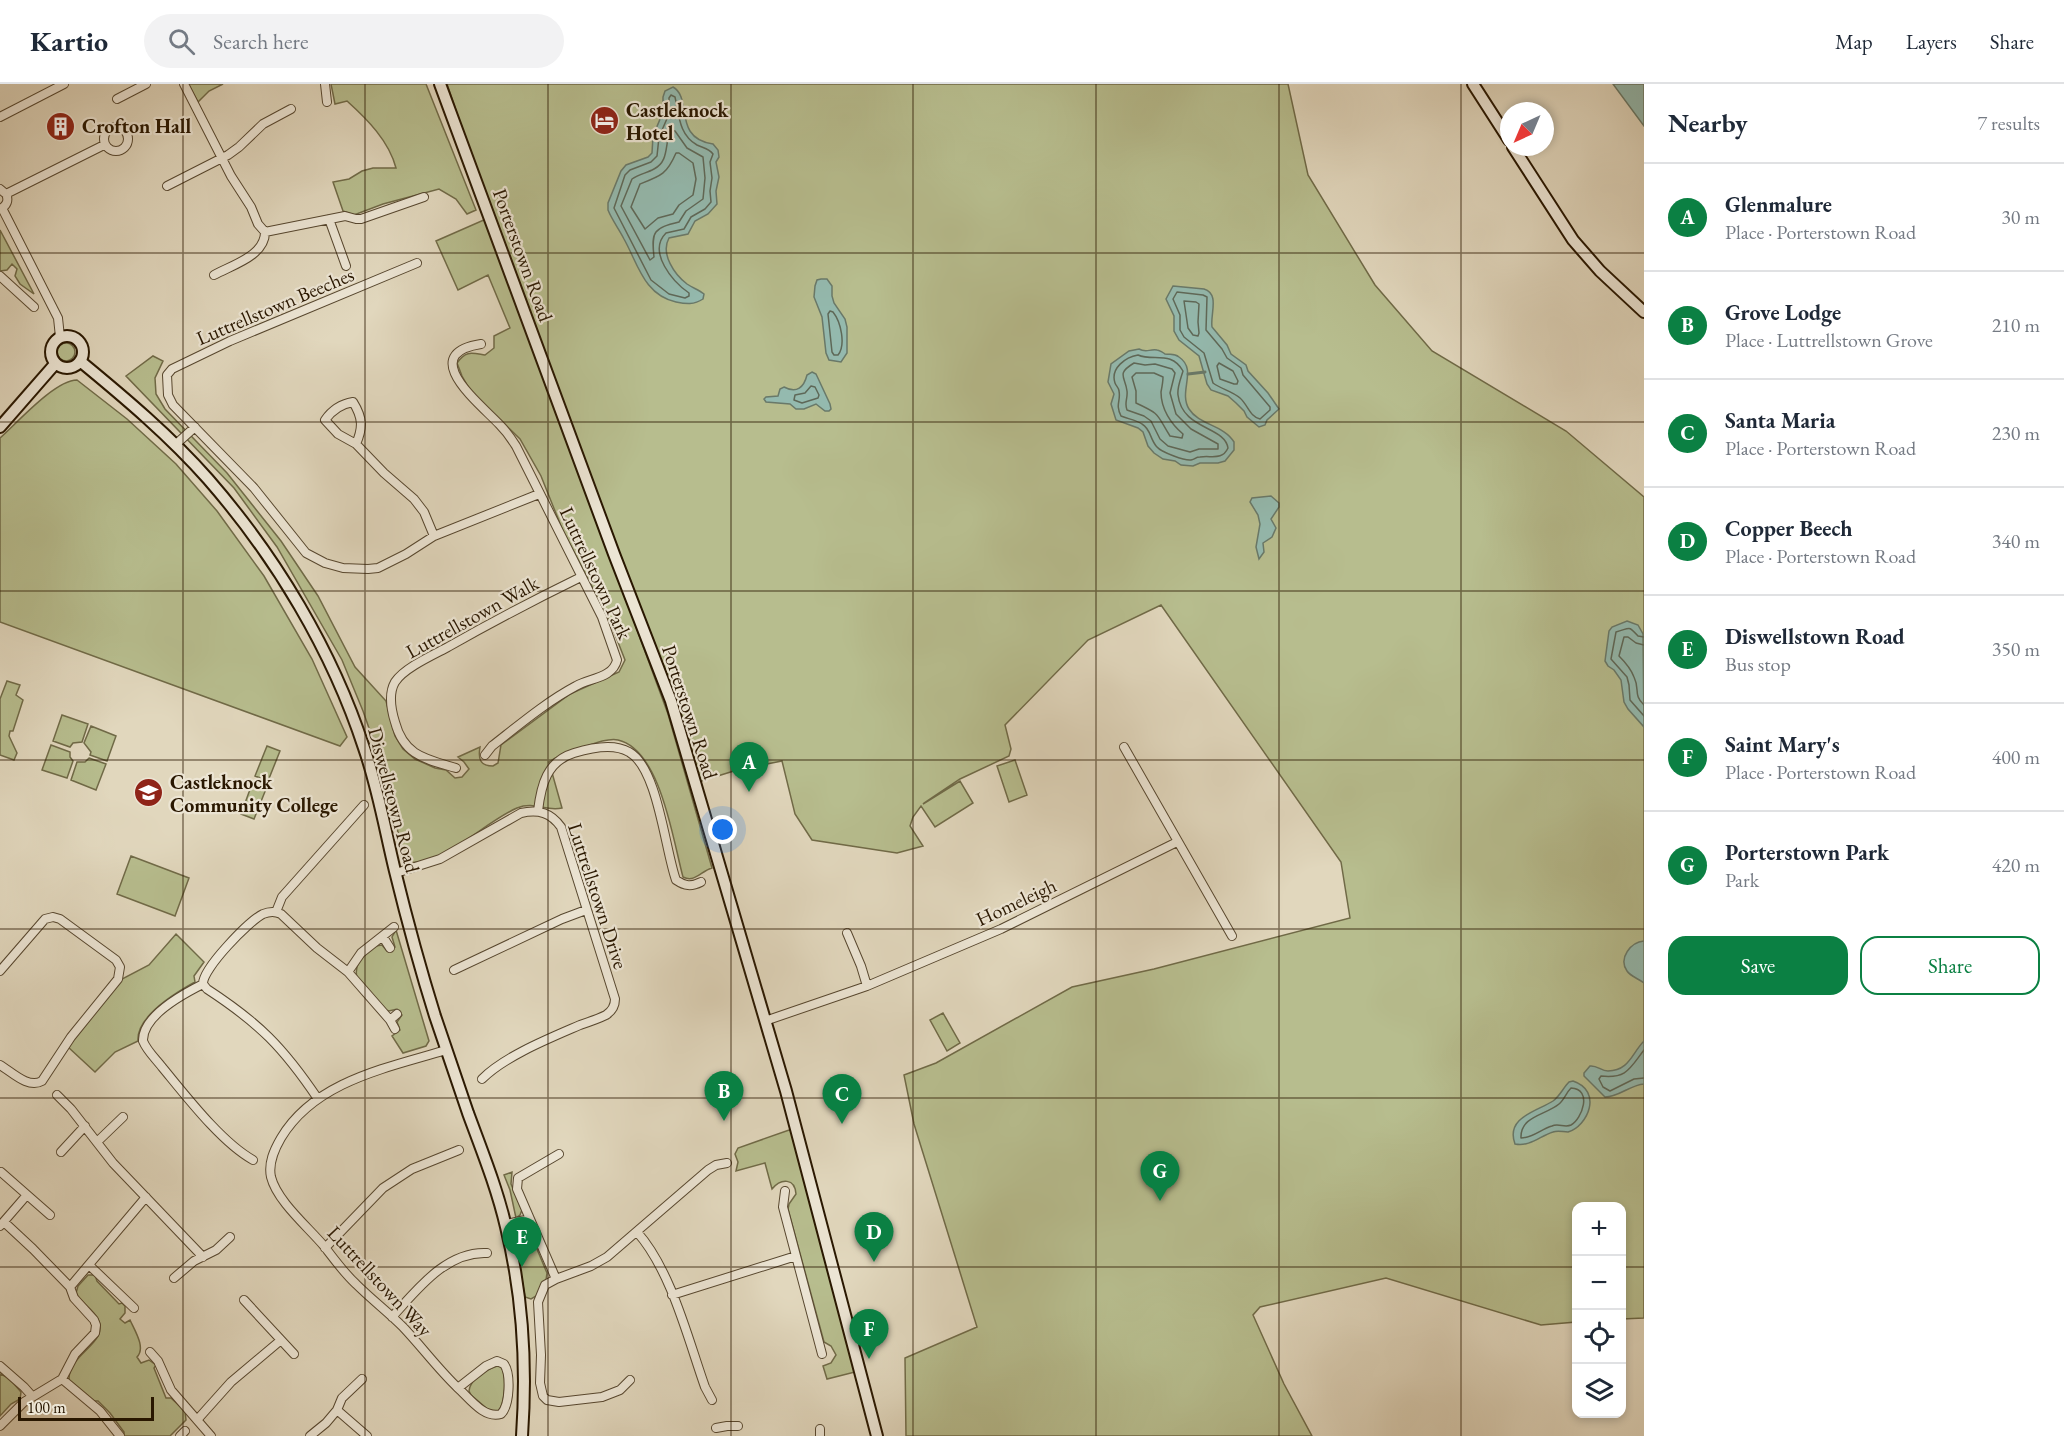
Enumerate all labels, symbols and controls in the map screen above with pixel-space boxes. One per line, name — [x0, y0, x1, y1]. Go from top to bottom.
search box — [144, 14, 564, 68]
text: Kartio — [30, 23, 108, 59]
icon: search — [165, 25, 198, 58]
text: Search here — [213, 27, 309, 56]
text: Map — [1835, 28, 1873, 55]
text: Layers — [1906, 28, 1957, 55]
text: Share — [1990, 28, 2034, 55]
place label: Castleknock Hotel — [626, 97, 729, 146]
north arrow — [1500, 102, 1554, 156]
hotel icon: Castleknock Hotel — [589, 105, 621, 137]
text: Nearby — [1668, 106, 1748, 140]
building icon: Crofton Hall — [45, 110, 77, 142]
text: 7 results — [1977, 110, 2040, 136]
place label: Crofton Hall — [82, 113, 192, 139]
street label: Porterstown Road — [487, 185, 559, 326]
text: Glenmalure — [1725, 190, 1832, 219]
text: A — [1680, 204, 1695, 230]
text: 30 m — [2001, 204, 2040, 230]
text: Place · Porterstown Road — [1725, 219, 1916, 245]
street label: Luttrellstown Beeches — [192, 261, 358, 351]
text: Grove Lodge — [1725, 298, 1841, 327]
text: B — [1681, 312, 1694, 338]
text: 210 m — [1992, 312, 2040, 338]
text: Place · Luttrellstown Grove — [1725, 327, 1933, 353]
text: Santa Maria — [1725, 406, 1835, 435]
text: C — [1680, 420, 1695, 446]
text: 230 m — [1992, 420, 2040, 446]
text: Place · Porterstown Road — [1725, 435, 1916, 461]
street label: Luttrellstown Park — [554, 502, 638, 644]
text: Copper Beech — [1725, 514, 1853, 543]
text: D — [1680, 528, 1695, 554]
text: 340 m — [1992, 528, 2040, 554]
text: Place · Porterstown Road — [1725, 543, 1916, 569]
street label: Luttrellstown Walk — [401, 569, 544, 664]
text: Diswellstown Road — [1725, 622, 1905, 651]
text: E — [1682, 636, 1693, 662]
text: 350 m — [1992, 636, 2040, 662]
street label: Porterstown Road — [656, 641, 724, 783]
text: Bus stop — [1725, 651, 1791, 677]
street label: Diswellstown Road — [362, 724, 426, 876]
text: Saint Mary's — [1725, 730, 1840, 759]
pin: A — [730, 742, 768, 792]
text: F — [1682, 744, 1693, 770]
text: 400 m — [1992, 744, 2040, 770]
text: Place · Porterstown Road — [1725, 759, 1916, 785]
place label: Castleknock Community College — [170, 769, 338, 818]
school or university icon: Castleknock Community College — [133, 777, 165, 809]
your location — [708, 815, 737, 844]
street label: Luttrellstown Drive — [562, 820, 634, 973]
text: Porterstown Park — [1725, 838, 1889, 867]
text: G — [1680, 852, 1695, 878]
text: 420 m — [1992, 852, 2040, 878]
text: Park — [1725, 867, 1759, 893]
street label: Homeleigh — [972, 872, 1060, 932]
button: Save — [1668, 936, 1848, 995]
button: Share — [1860, 936, 2040, 995]
pin: B — [704, 1072, 744, 1121]
pin: C — [822, 1074, 862, 1124]
pin: G — [1140, 1152, 1180, 1201]
map controls — [1572, 1202, 1626, 1418]
button: + — [1572, 1202, 1626, 1256]
pin: D — [854, 1212, 894, 1262]
pin: E — [502, 1218, 542, 1267]
street label: Luttrellstown Way — [322, 1220, 438, 1342]
button: − — [1572, 1256, 1626, 1310]
pin: F — [850, 1310, 888, 1359]
button: locate — [1572, 1310, 1626, 1364]
button: layers — [1572, 1364, 1626, 1418]
scale bar — [18, 1394, 154, 1422]
text: 100 m — [27, 1397, 66, 1418]

